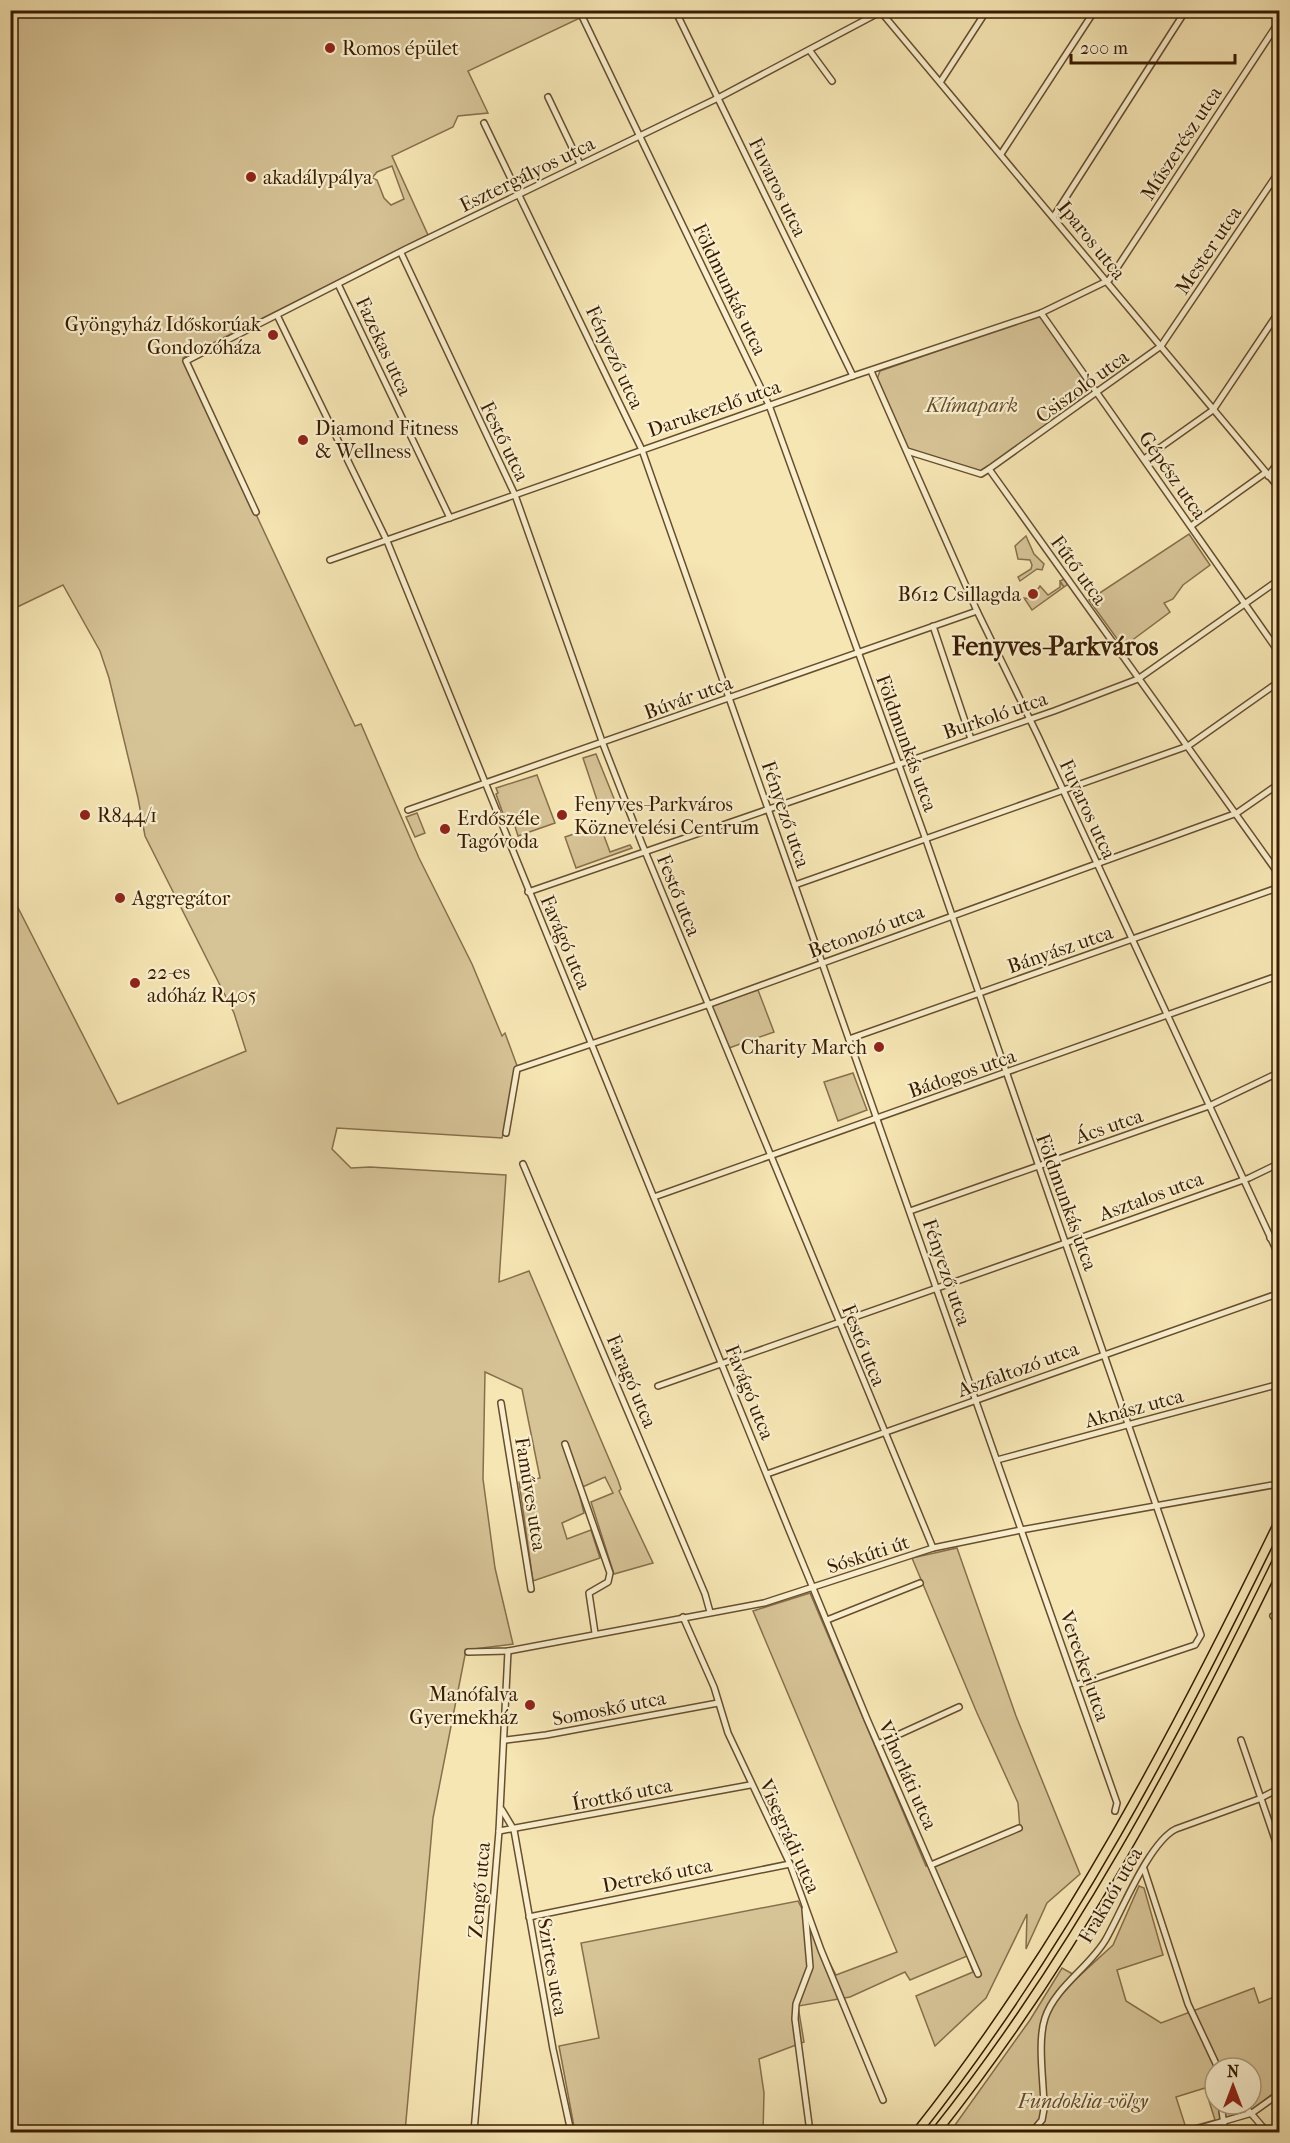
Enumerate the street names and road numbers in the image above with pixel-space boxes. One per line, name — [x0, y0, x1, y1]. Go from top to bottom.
street label: Műszerész utca — [1136, 82, 1227, 204]
street label: Esztergályos utca — [456, 131, 599, 217]
street label: Fuvaros utca — [744, 134, 812, 241]
street label: Iparos utca — [1053, 196, 1131, 285]
street label: Mester utca — [1170, 201, 1247, 299]
street label: Földmunkás utca — [688, 220, 772, 360]
street label: Fazekas utca — [351, 293, 417, 400]
street label: Fényező utca — [581, 302, 649, 413]
street label: Csiszoló utca — [1031, 345, 1134, 428]
street label: Darukezelő utca — [645, 375, 784, 442]
street label: Festő utca — [475, 398, 534, 486]
street label: Gépész utca — [1134, 427, 1212, 524]
street label: Fűtő utca — [1046, 531, 1112, 610]
street label: Búvár utca — [641, 671, 736, 724]
street label: Földmunkás utca — [871, 672, 942, 815]
street label: Burkoló utca — [940, 687, 1051, 744]
street label: Fuvaros utca — [1054, 756, 1121, 864]
street label: Fényező utca — [757, 758, 815, 871]
street label: Festő utca — [652, 851, 706, 940]
street label: Favágó utca — [535, 892, 596, 993]
street label: Betonozó utca — [805, 900, 928, 963]
street label: Bányász utca — [1004, 920, 1117, 978]
street label: Bádogos utca — [905, 1044, 1020, 1103]
street label: Ács utca — [1071, 1103, 1147, 1149]
street label: Földmunkás utca — [1031, 1131, 1102, 1274]
street label: Asztalos utca — [1095, 1167, 1207, 1226]
street label: Fényező utca — [918, 1216, 976, 1329]
street label: Festő utca — [837, 1301, 891, 1390]
street label: Faragó utca — [602, 1331, 662, 1432]
street label: Aszfaltozó utca — [953, 1337, 1083, 1402]
street label: Favágó utca — [720, 1341, 779, 1444]
street label: Aknász utca — [1081, 1384, 1187, 1433]
street label: Faműves utca — [510, 1435, 551, 1553]
street label: Sóskúti út — [824, 1530, 912, 1579]
street label: Vereckei utca — [1055, 1607, 1114, 1725]
street label: Somoskő utca — [550, 1686, 669, 1731]
street label: Vihorláti utca — [873, 1716, 942, 1834]
street label: Írottkő utca — [570, 1772, 675, 1815]
street label: Visegrádi utca — [754, 1775, 825, 1897]
street label: Zengő utca — [464, 1840, 495, 1939]
street label: Fraknói utca — [1074, 1843, 1148, 1947]
street label: Detrekő utca — [600, 1853, 715, 1897]
street label: Szirtes utca — [533, 1916, 573, 2019]

